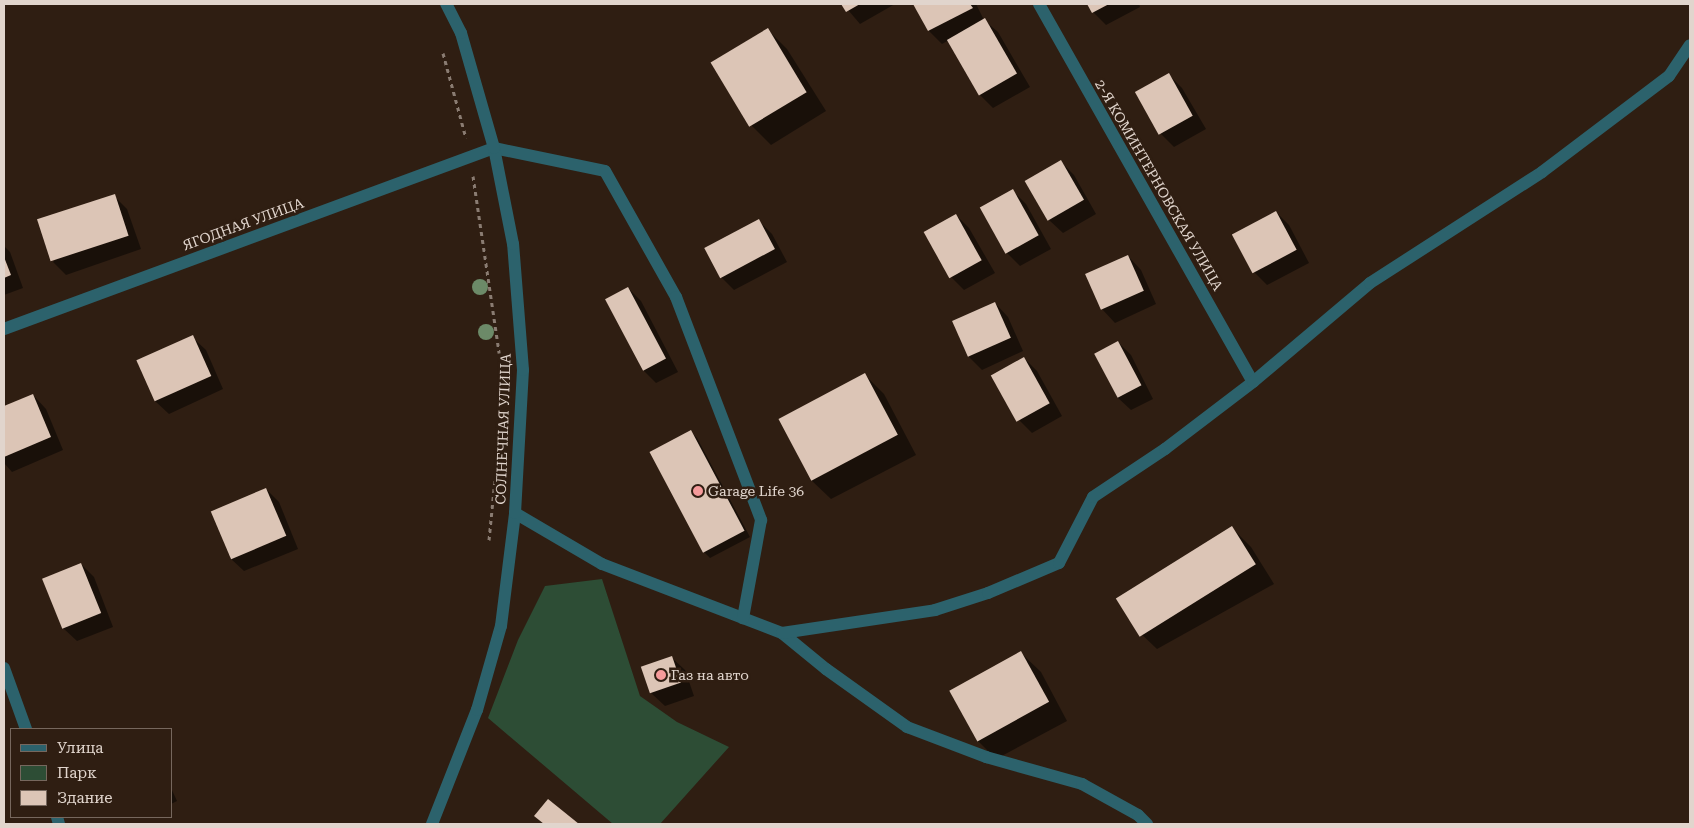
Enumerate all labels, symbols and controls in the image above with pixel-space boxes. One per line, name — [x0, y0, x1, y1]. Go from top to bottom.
street label: 2-Я КОМИНТЕРНОВСКАЯ УЛИЦА — [1092, 77, 1226, 293]
street label: ЯГОДНАЯ УЛИЦА — [180, 194, 306, 254]
street label: СОЛНЕЧНАЯ УЛИЦА — [492, 353, 514, 505]
place label: Garage Life 36 — [708, 483, 804, 499]
marker: Garage Life 36 — [692, 485, 704, 497]
place label: Газ на авто — [671, 667, 749, 683]
marker: Газ на авто — [655, 669, 667, 681]
legend — [10, 728, 172, 818]
text: Улица — [57, 739, 103, 757]
text: Парк — [57, 764, 97, 782]
text: Здание — [57, 789, 113, 807]

